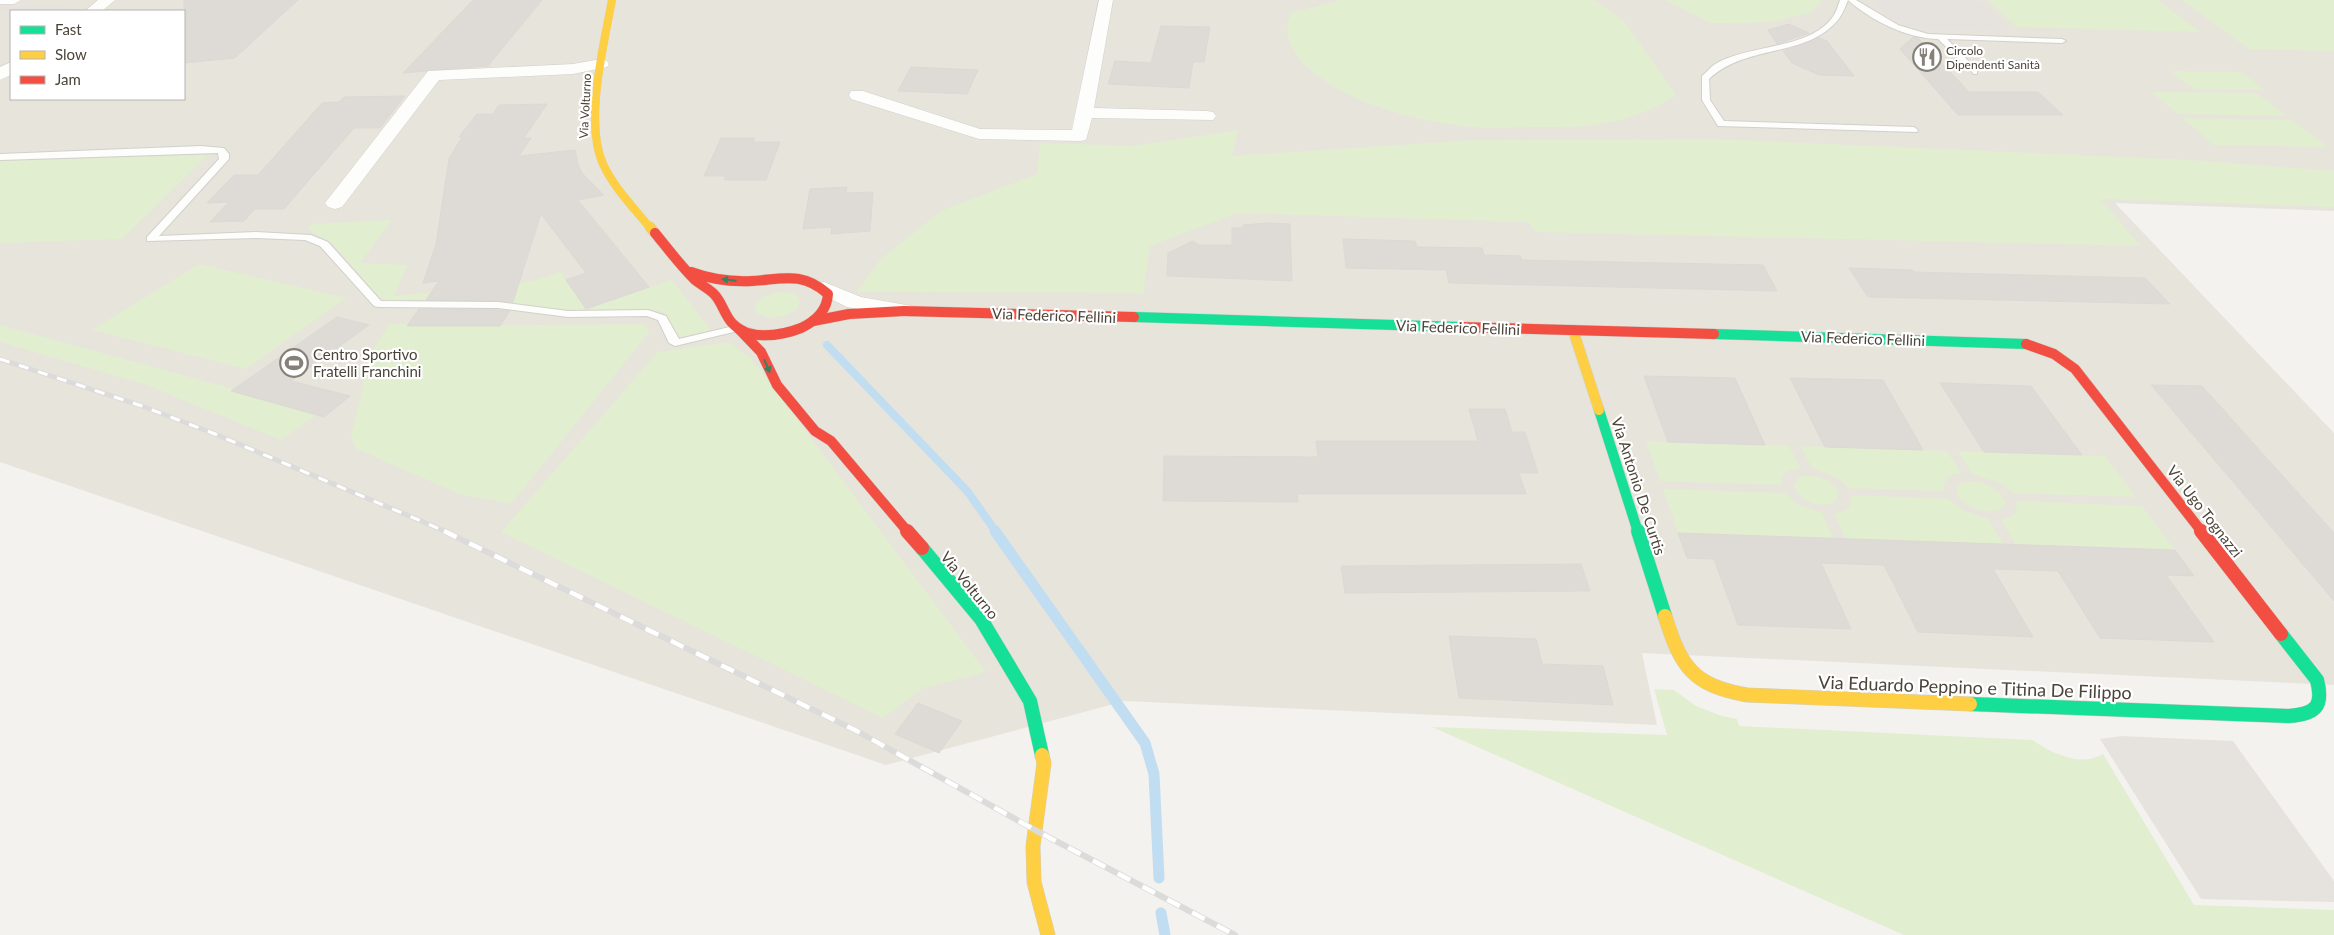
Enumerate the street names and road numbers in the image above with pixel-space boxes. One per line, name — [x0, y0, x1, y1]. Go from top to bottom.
street label: Via Volturno — [576, 73, 594, 139]
street label: Via Federico Fellini — [992, 304, 1116, 326]
street label: Via Federico Fellini — [1396, 316, 1520, 338]
street label: Via Federico Fellini — [1801, 327, 1925, 349]
street label: Via Antonio De Curtis — [1608, 415, 1670, 557]
street label: Via Ugo Tognazzi — [2164, 461, 2246, 561]
street label: Via Volturno — [937, 548, 1003, 622]
street label: Via Eduardo Peppino e Titina De Filippo — [1818, 671, 2132, 703]

